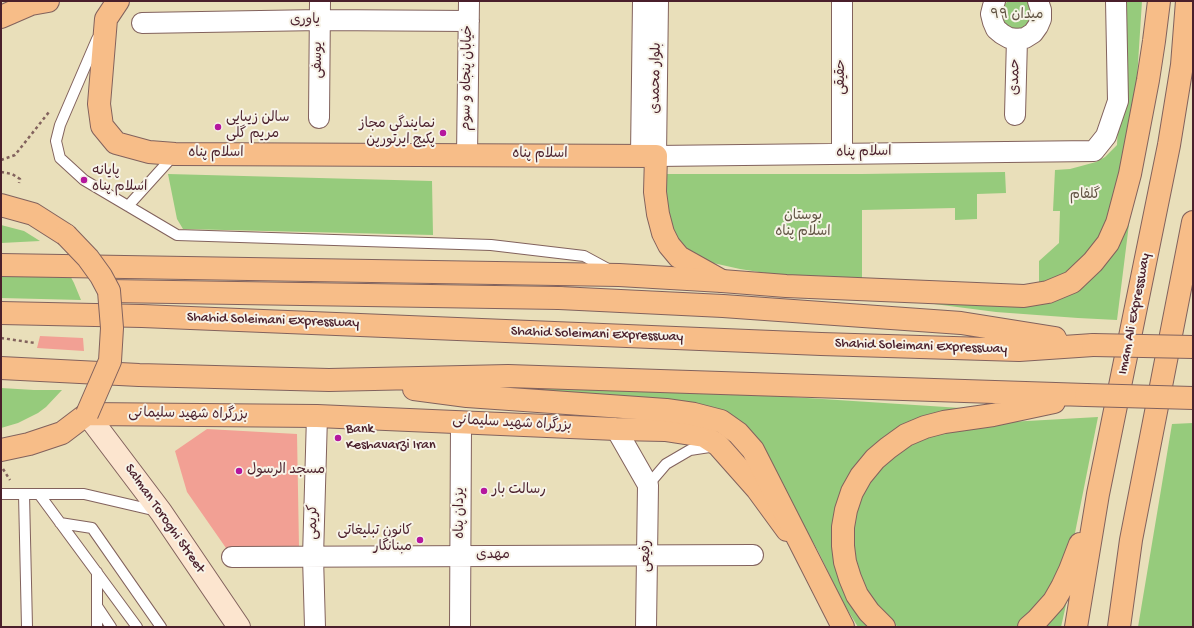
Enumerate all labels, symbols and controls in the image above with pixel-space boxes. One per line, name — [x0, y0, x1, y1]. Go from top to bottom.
park label: میدان ۹۹ — [991, 8, 1043, 24]
street label: یاوری — [290, 12, 320, 30]
street label: خیابان پنجاه و سوم — [459, 25, 477, 131]
street label: یوسفی — [311, 41, 327, 79]
street label: بلوار محمدی — [648, 42, 666, 114]
street label: حقیقی — [834, 59, 850, 95]
street label: حمدی — [1007, 59, 1025, 95]
place label: سالن زیبایی مریم گلی — [226, 111, 289, 144]
place label: نمایندگی مجاز پکیج ایرتورپن — [359, 117, 435, 150]
marker: سالن زیبایی مریم گلی — [213, 122, 223, 132]
marker: نمایندگی مجاز پکیج ایرتورپن — [438, 128, 448, 138]
street label: اسلام پناه — [836, 144, 892, 162]
street label: اسلام پناه — [188, 146, 244, 162]
street label: اسلام پناه — [512, 147, 568, 163]
place label: پایانه اسلام پناه — [92, 164, 148, 196]
marker: پایانه اسلام پناه — [79, 175, 89, 185]
park label: گلفام — [1070, 188, 1100, 204]
park label: بوستان اسلام پناه — [775, 209, 831, 242]
street label: Imam Ali Expressway — [1115, 252, 1155, 376]
street label: Shahid Soleimani Expressway — [186, 310, 360, 332]
street label: Shahid Soleimani Expressway — [510, 324, 684, 346]
street label: Shahid Soleimani Expressway — [834, 336, 1008, 358]
street label: بزرگراه شهید سلیمانی — [128, 406, 248, 424]
street label: بزرگراه شهید سلیمانی — [452, 412, 572, 436]
place label: Bank Keshavarzi Iran — [346, 422, 436, 454]
marker: Bank Keshavarzi Iran — [333, 433, 343, 443]
street label: Salman Toroghi Street — [120, 461, 208, 577]
place label: مسجد الرسول — [247, 463, 325, 479]
marker: مسجد الرسول — [234, 466, 244, 476]
place label: رسالت بار — [492, 483, 546, 499]
marker: رسالت بار — [479, 486, 489, 496]
street label: یزدان پناه — [453, 487, 469, 539]
street label: کریمی — [305, 504, 323, 540]
place label: کانون تبلیغاتی مبنانگار — [337, 524, 412, 556]
marker: کانون تبلیغاتی مبنانگار — [415, 535, 425, 545]
street label: رفیعی — [638, 540, 656, 572]
street label: مهدی — [476, 548, 510, 564]

